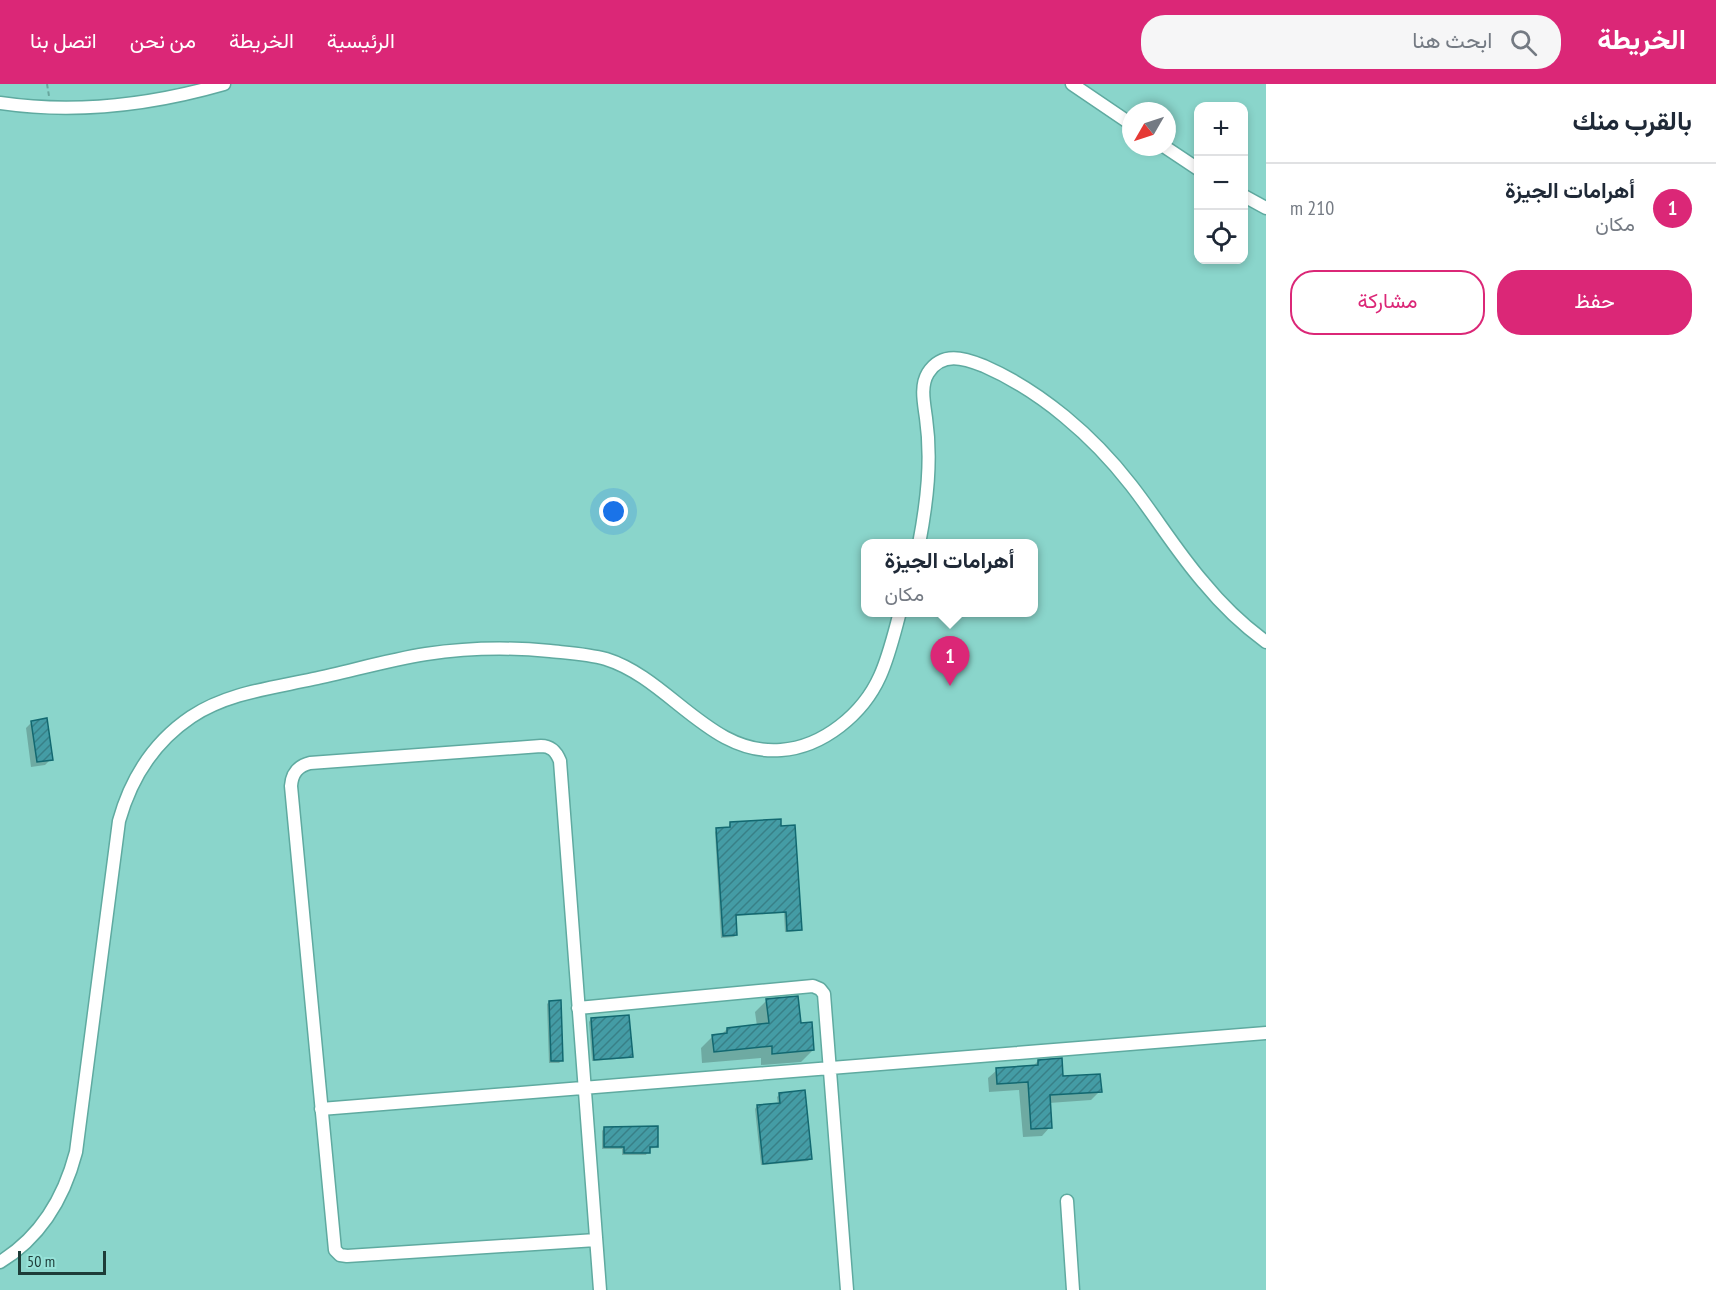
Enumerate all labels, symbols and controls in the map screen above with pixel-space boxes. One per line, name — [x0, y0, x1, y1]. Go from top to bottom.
search box — [1141, 15, 1561, 69]
text: الخريطة — [1597, 20, 1686, 57]
text: ابحث هنا — [1412, 26, 1492, 54]
icon: search — [1507, 26, 1540, 59]
text: اتصل بنا — [30, 27, 97, 54]
text: من نحن — [130, 27, 196, 54]
text: الخريطة — [229, 27, 294, 54]
text: الرئيسية — [327, 27, 395, 54]
north arrow — [1122, 102, 1176, 156]
map controls — [1194, 102, 1248, 264]
button: + — [1194, 102, 1248, 156]
text: بالقرب منك — [1573, 104, 1692, 137]
button: − — [1194, 156, 1248, 210]
text: أهرامات الجيزة — [1505, 176, 1635, 204]
text: 210 m — [1290, 195, 1334, 221]
text: 1 — [1668, 195, 1677, 221]
button: locate — [1194, 210, 1248, 264]
text: مكان — [1595, 211, 1635, 237]
button: مشاركة — [1290, 270, 1485, 335]
button: حفظ — [1497, 270, 1692, 335]
your location — [599, 497, 628, 526]
popup — [861, 539, 1038, 617]
text: أهرامات الجيزة — [884, 546, 1015, 574]
text: مكان — [884, 581, 924, 607]
pin: 1 — [930, 636, 970, 686]
scale bar — [18, 1248, 106, 1276]
text: 50 m — [27, 1251, 55, 1271]

